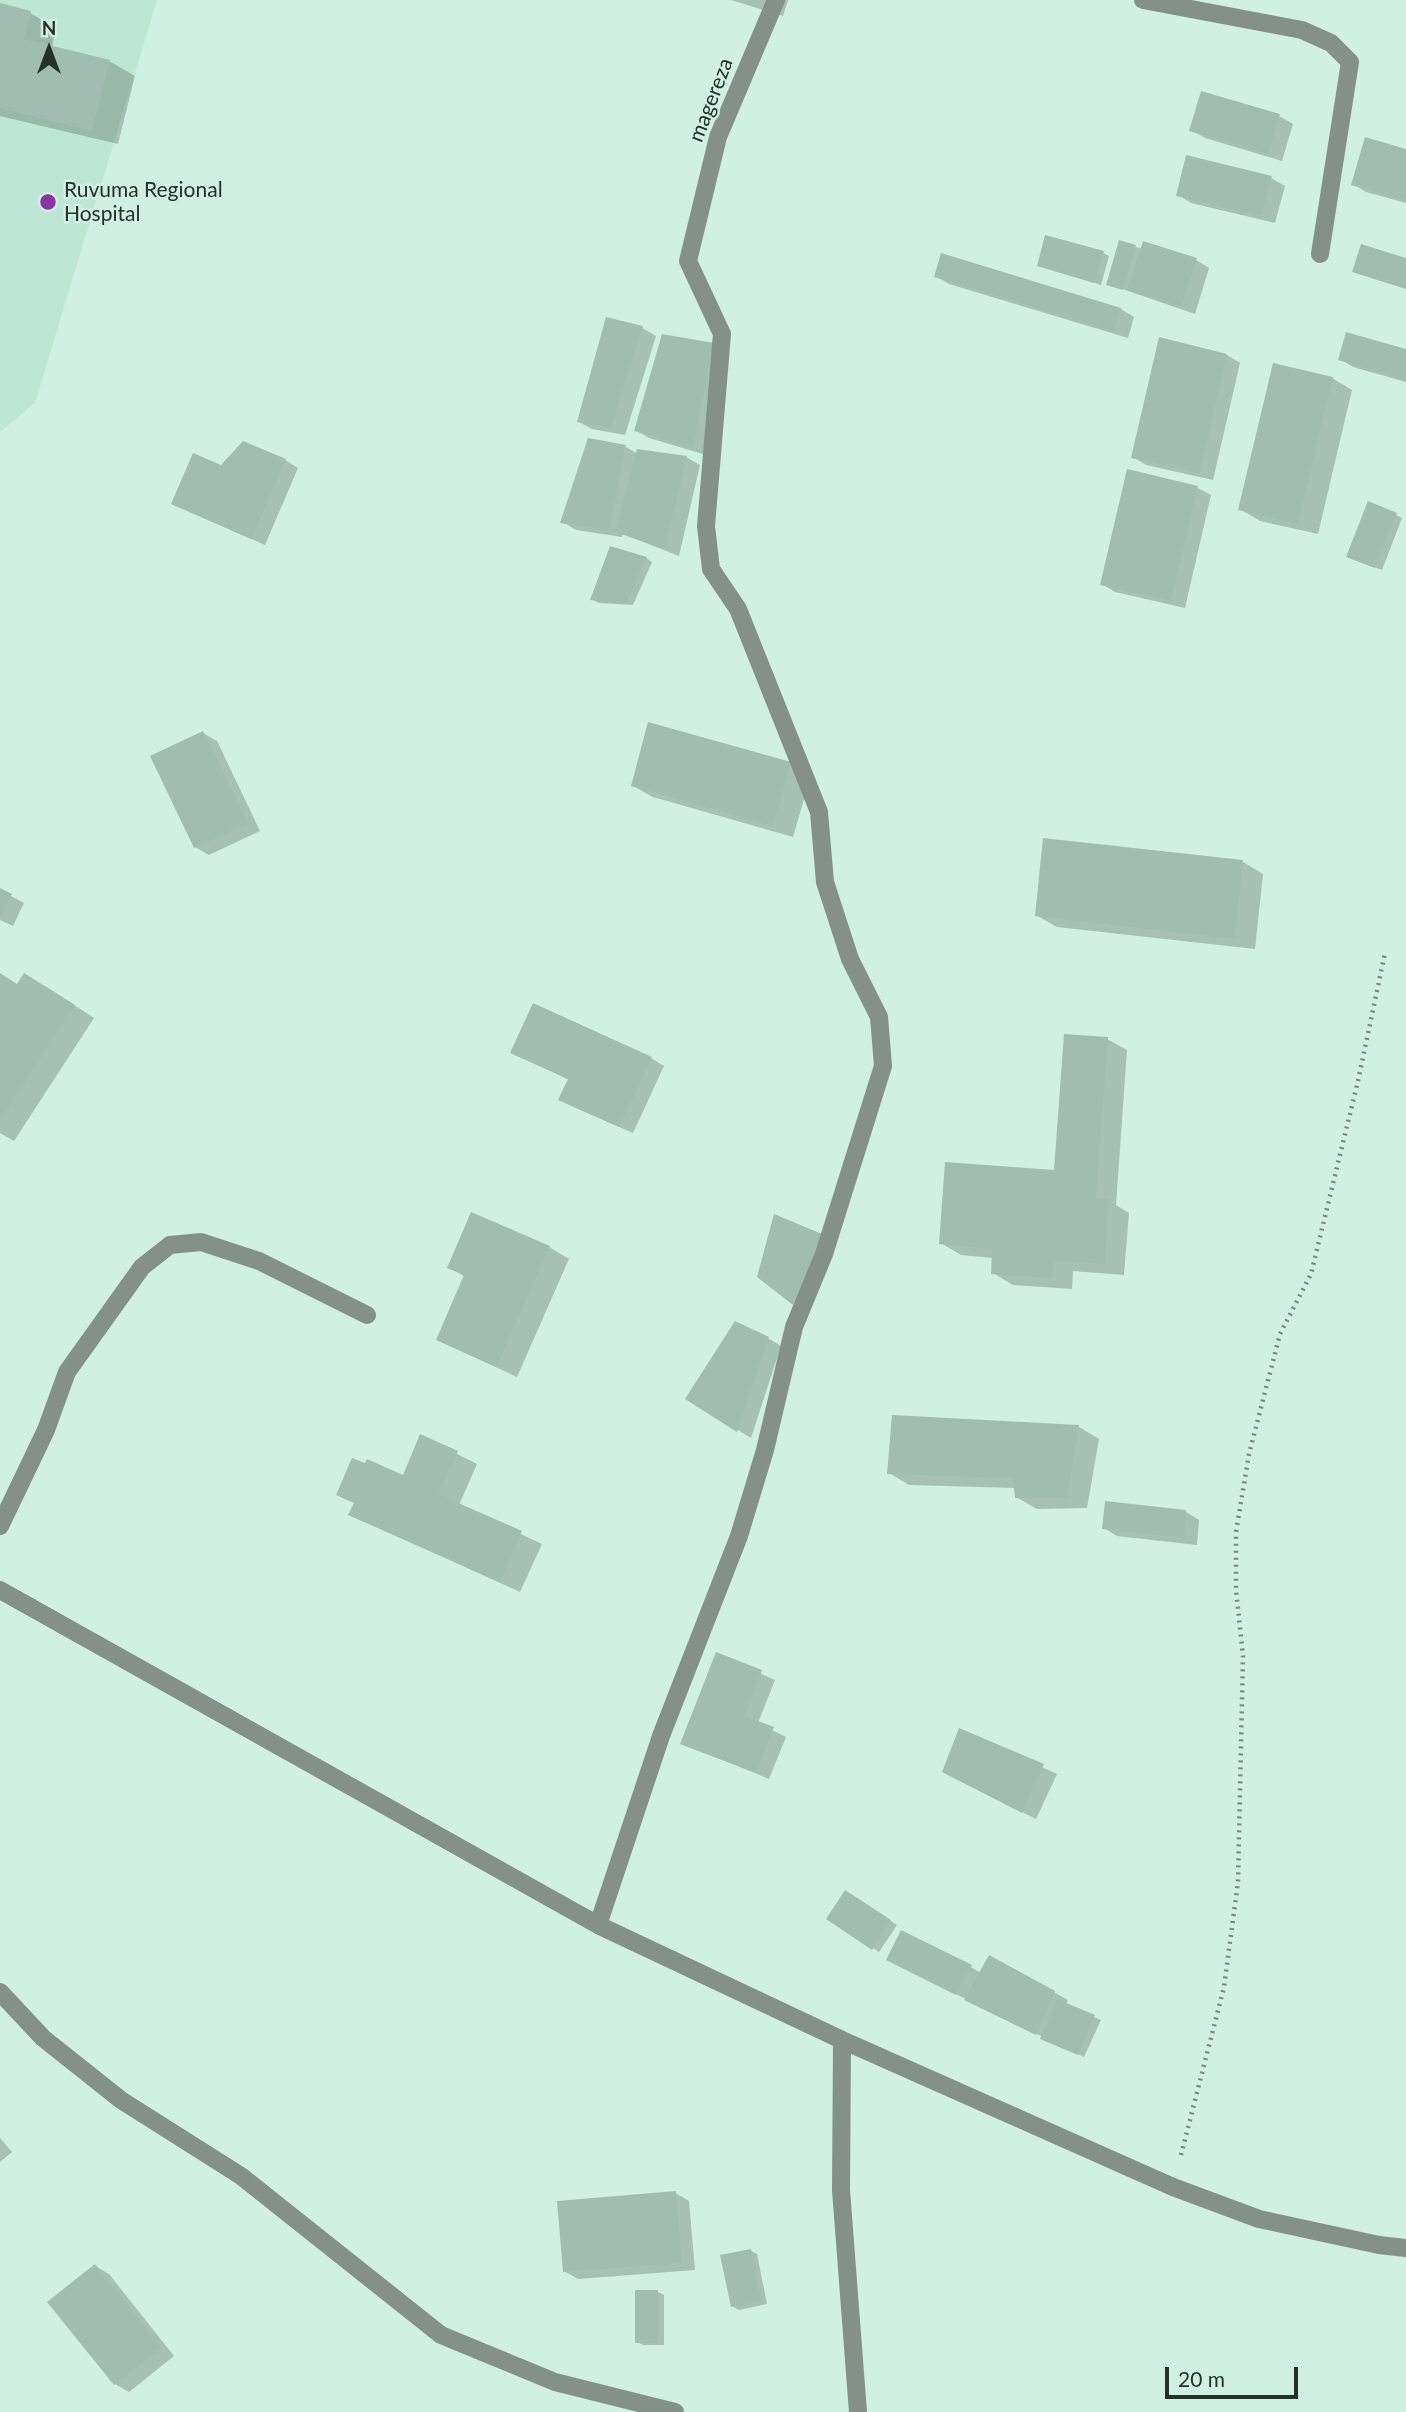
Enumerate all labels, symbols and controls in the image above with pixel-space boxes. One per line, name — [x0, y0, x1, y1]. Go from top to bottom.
north arrow — [14, 14, 84, 84]
text: N — [42, 16, 56, 39]
street label: magereza — [684, 55, 738, 145]
place label: Ruvuma Regional Hospital — [64, 177, 223, 227]
marker: Ruvuma Regional Hospital — [38, 192, 58, 212]
scale bar — [1168, 2352, 1301, 2396]
text: 20 m — [1178, 2366, 1225, 2391]

